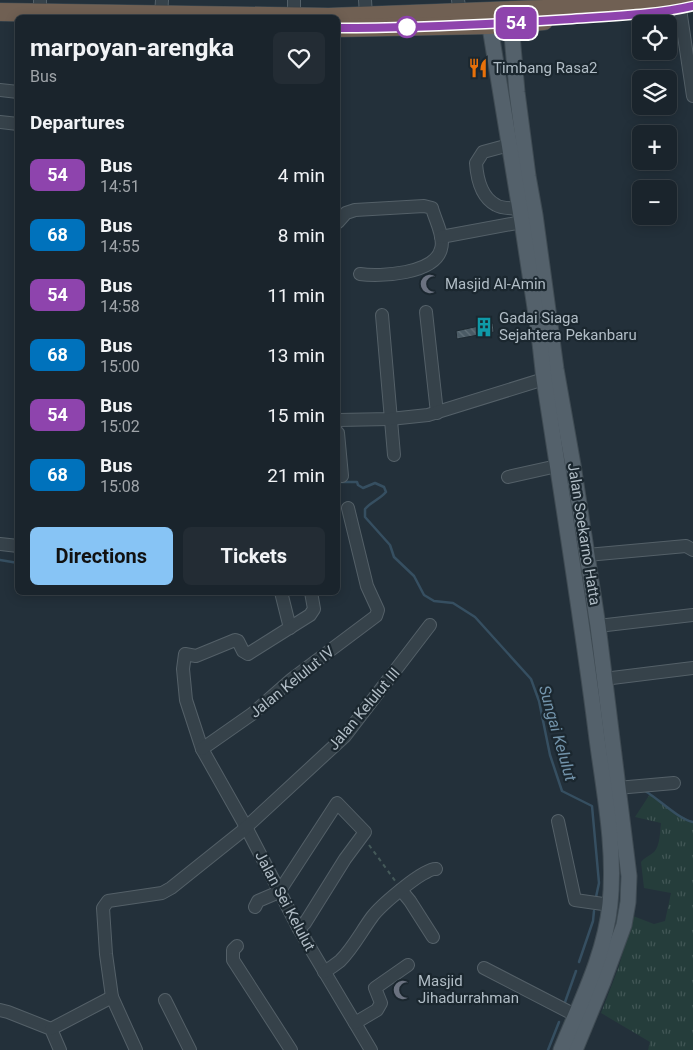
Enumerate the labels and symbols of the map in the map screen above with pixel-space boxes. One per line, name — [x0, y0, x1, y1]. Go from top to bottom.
line badge: 54 — [494, 7, 538, 39]
unlabelled marker — [396, 16, 418, 38]
restaurant icon: Timbang Rasa2 — [467, 57, 489, 79]
place label: Timbang Rasa2 — [493, 59, 598, 77]
mosque icon: Masjid Al-Amin — [419, 273, 441, 295]
place label: Masjid Al-Amin — [445, 275, 546, 293]
place label: Gadai Siaga Sejahtera Pekanbaru — [499, 309, 637, 344]
building icon: Gadai Siaga Sejahtera Pekanbaru — [473, 316, 495, 338]
street label: Jalan Soekarno Hatta — [564, 462, 604, 606]
street label: Jalan Kelulut IV — [246, 642, 338, 722]
street label: Jalan Kelulut III — [324, 664, 404, 754]
water label: Sungai Kelulut — [535, 683, 581, 784]
street label: Jalan Sei Kelulut — [251, 848, 319, 954]
place label: Masjid Jihadurrahman — [418, 972, 519, 1007]
mosque icon: Masjid Jihadurrahman — [392, 979, 414, 1001]

